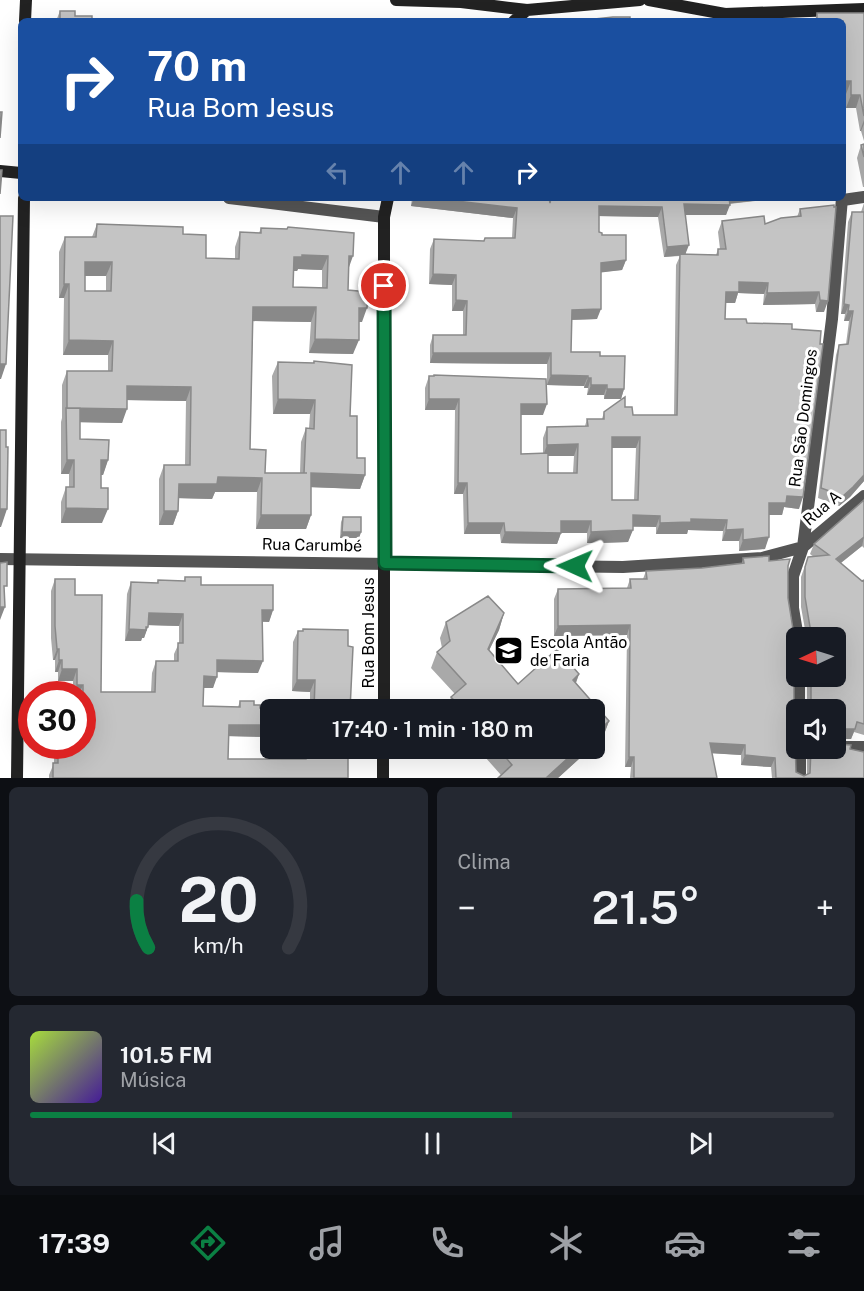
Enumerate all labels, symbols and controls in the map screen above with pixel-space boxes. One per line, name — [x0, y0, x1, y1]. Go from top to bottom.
text: 70 m — [147, 41, 247, 90]
icon: right — [48, 42, 126, 120]
text: Rua Bom Jesus — [147, 91, 334, 123]
icon: left — [321, 156, 354, 189]
icon: ahead — [384, 156, 417, 189]
icon: ahead — [447, 156, 480, 189]
icon: right — [510, 156, 543, 189]
pin — [358, 260, 409, 311]
icon: arrive — [367, 269, 400, 302]
street label: Rua São Domingos — [785, 348, 821, 488]
street label: Rua A — [799, 486, 845, 530]
position arrow — [543, 534, 607, 598]
street label: Rua Carumbé — [262, 535, 362, 555]
street label: Rua Bom Jesus — [359, 578, 378, 688]
north arrow — [786, 627, 846, 687]
map controls — [786, 627, 846, 759]
place label: Escola Antão de Faria — [530, 633, 627, 670]
school or university icon: Escola Antão de Faria — [493, 635, 525, 667]
speed limit sign: 30 — [18, 681, 96, 759]
button: sound — [786, 699, 846, 759]
text: 17:40 · 1 min · 180 m — [332, 716, 533, 742]
text: Clima — [458, 850, 511, 874]
text: 20 — [178, 863, 258, 936]
text: 21.5° — [591, 881, 700, 934]
text: − — [458, 889, 476, 927]
text: + — [816, 889, 834, 927]
text: km/h — [193, 934, 243, 959]
text: 101.5 FM — [120, 1042, 212, 1068]
text: Música — [120, 1068, 186, 1092]
icon: previous — [148, 1127, 181, 1160]
icon: pause — [416, 1127, 449, 1160]
icon: next — [684, 1127, 717, 1160]
icon: directions — [187, 1222, 229, 1264]
icon: music — [306, 1222, 348, 1264]
icon: phone — [426, 1222, 468, 1264]
icon: climate — [545, 1222, 587, 1264]
icon: car — [664, 1222, 706, 1264]
icon: filters — [783, 1222, 825, 1264]
text: 17:39 — [39, 1227, 110, 1259]

